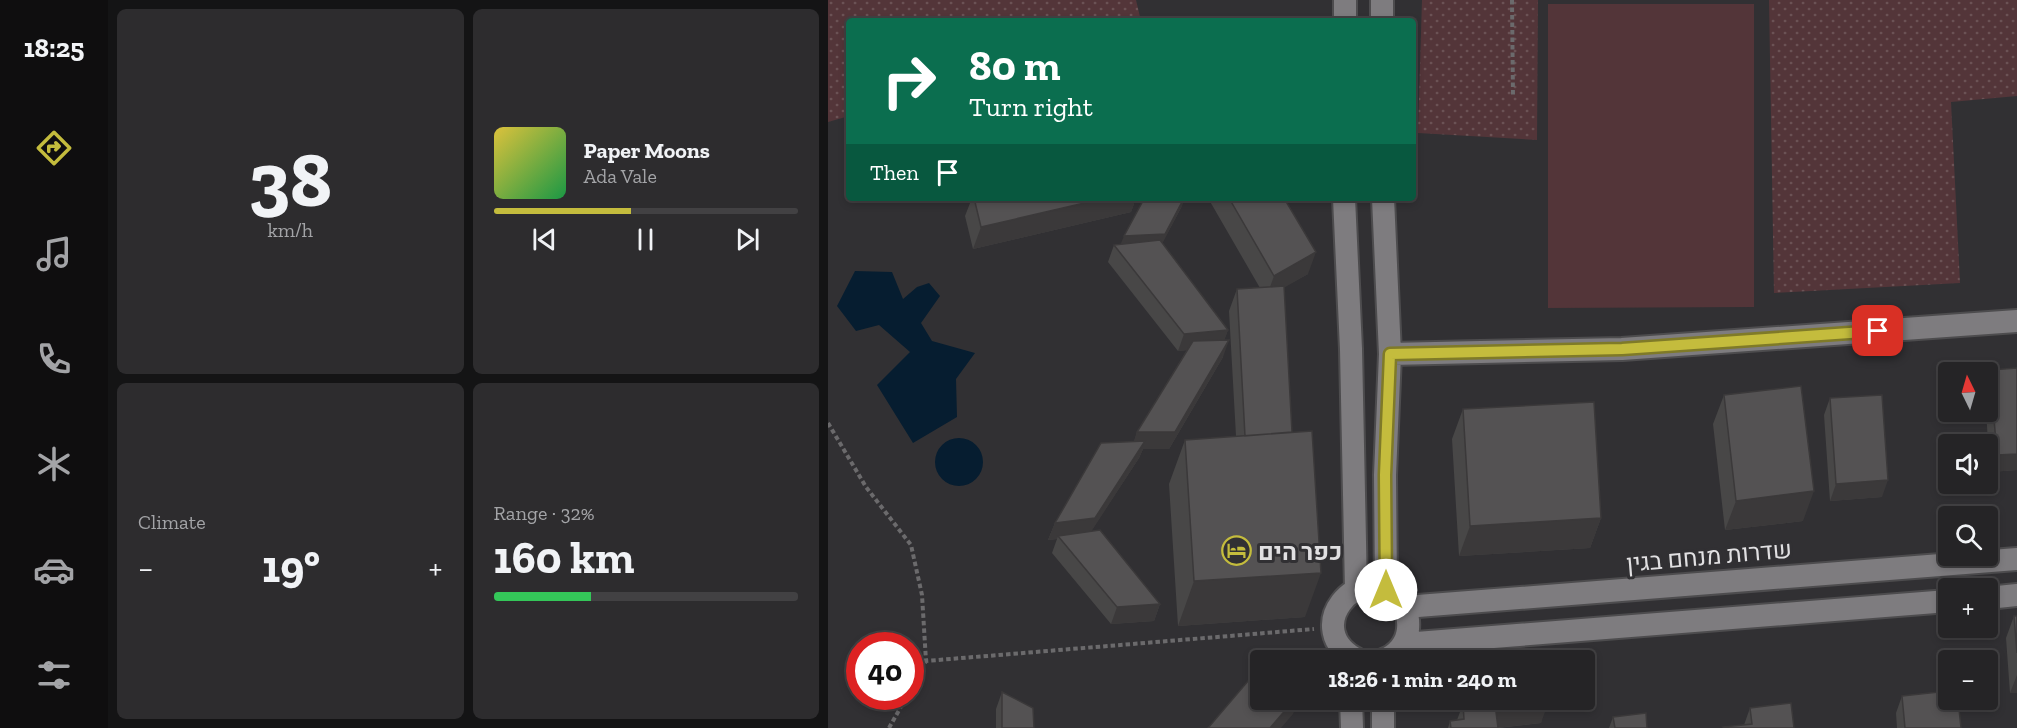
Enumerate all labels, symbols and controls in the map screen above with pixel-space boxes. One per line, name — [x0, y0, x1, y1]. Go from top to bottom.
text: 18:25 — [24, 32, 84, 64]
text: 80 m — [969, 40, 1060, 91]
icon: right — [870, 42, 948, 120]
text: Turn right — [969, 91, 1093, 123]
icon: directions — [33, 127, 75, 169]
text: 38 — [248, 132, 332, 226]
text: Paper Moons — [584, 137, 710, 164]
icon: arrive — [931, 156, 964, 189]
text: Then — [870, 159, 919, 186]
text: Ada Vale — [584, 164, 657, 188]
text: km/h — [267, 218, 313, 242]
icon: previous — [528, 223, 561, 256]
icon: pause — [629, 223, 662, 256]
icon: next — [731, 223, 764, 256]
icon: music — [33, 233, 75, 275]
pin — [1852, 305, 1903, 356]
icon: arrive — [1861, 314, 1894, 347]
icon: phone — [33, 338, 75, 380]
north arrow — [1938, 362, 1998, 422]
map controls — [1938, 362, 1998, 710]
button: sound — [1938, 434, 1998, 494]
icon: climate — [33, 443, 75, 485]
text: Range · 32% — [494, 501, 595, 525]
button: search — [1938, 506, 1998, 566]
text: Climate — [138, 510, 206, 534]
text: 160 km — [494, 531, 634, 585]
street label: שדרות מנחם בגין — [1625, 534, 1793, 578]
hotel icon: כפר הים — [1221, 535, 1253, 567]
place label: כפר הים — [1258, 537, 1342, 566]
text: 19° — [262, 540, 320, 594]
text: − — [138, 548, 153, 587]
text: + — [429, 548, 443, 587]
icon: car — [33, 549, 75, 591]
position arrow — [1354, 558, 1418, 622]
button: + — [1938, 578, 1998, 638]
speed limit sign: 40 — [846, 632, 924, 710]
button: − — [1938, 650, 1998, 710]
icon: filters — [33, 654, 75, 696]
text: 18:26 · 1 min · 240 m — [1328, 666, 1517, 693]

